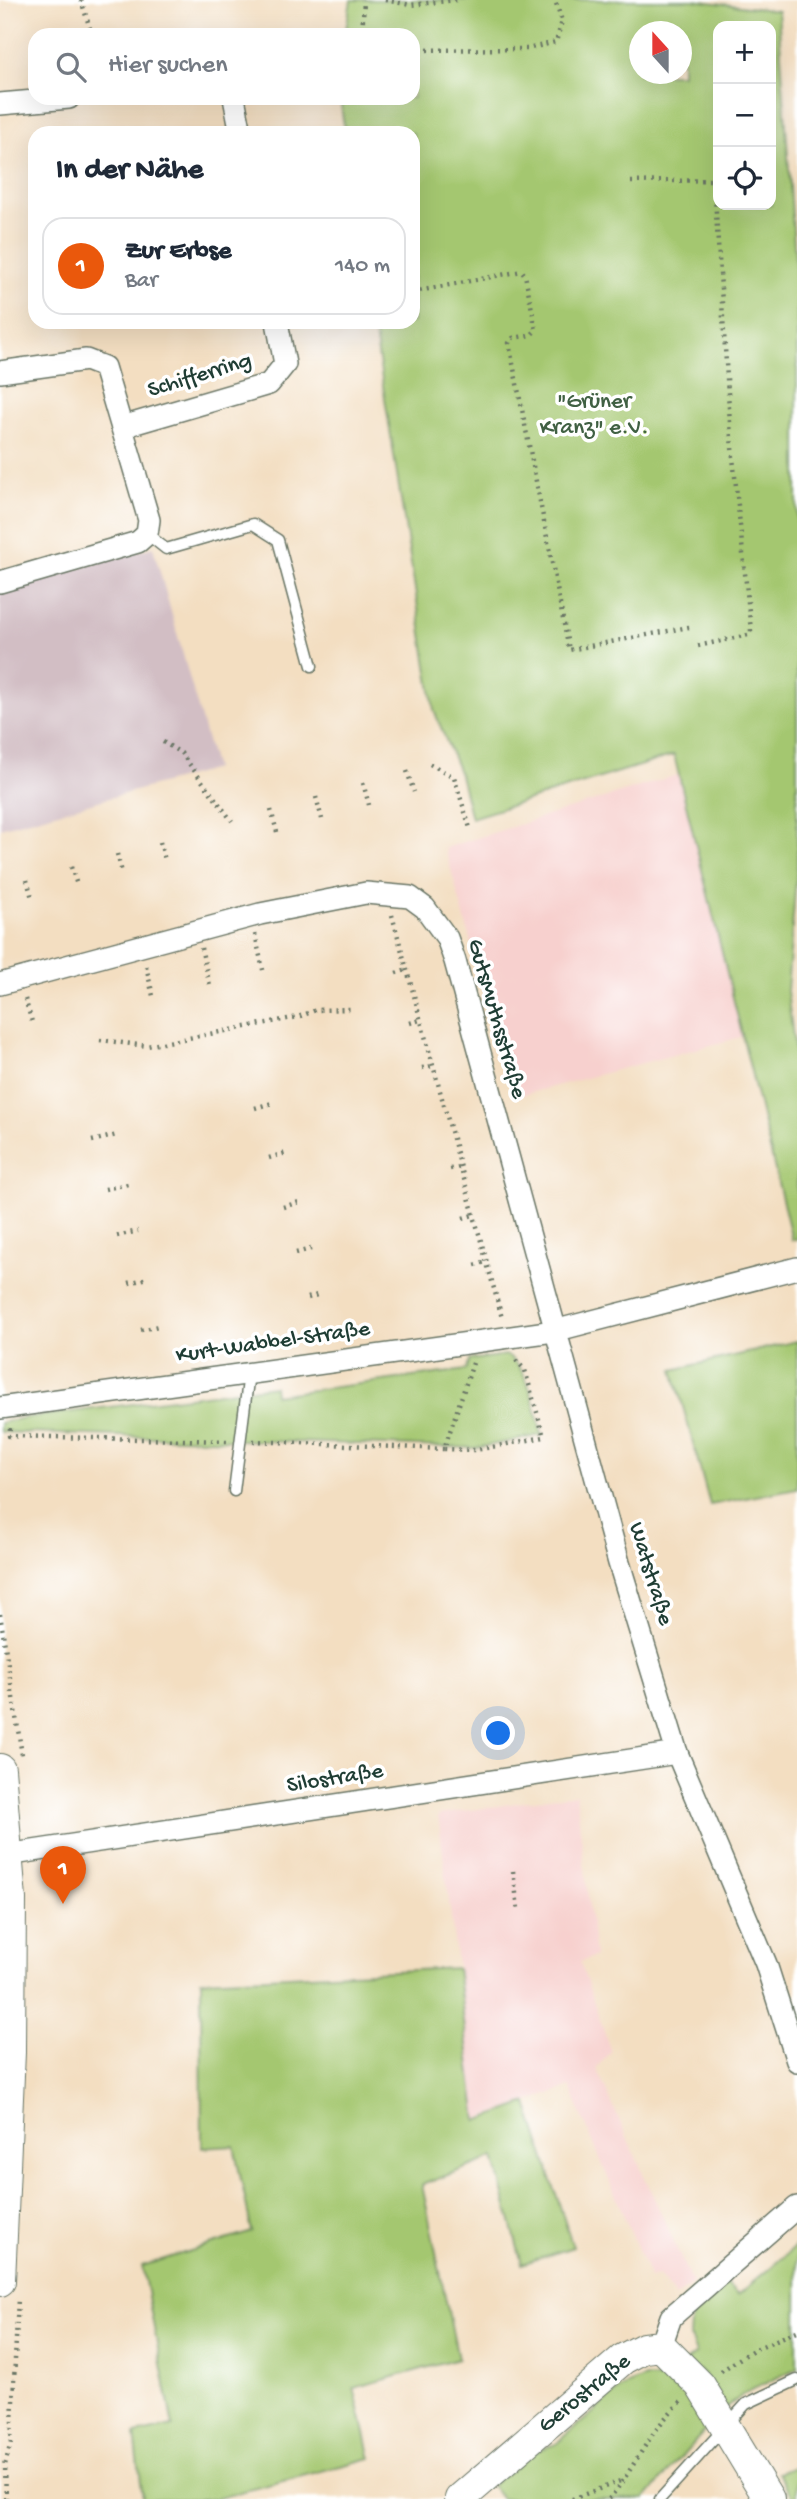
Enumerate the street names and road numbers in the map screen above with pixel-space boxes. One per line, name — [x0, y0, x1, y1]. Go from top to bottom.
street label: Schifferring — [145, 347, 255, 405]
street label: GutsMuthsstraße — [460, 936, 532, 1103]
street label: Kurt-Wabbel-Straße — [174, 1316, 373, 1370]
street label: Watstraße — [622, 1519, 679, 1630]
street label: Silostraße — [285, 1758, 386, 1800]
street label: Gerostraße — [533, 2348, 638, 2439]

